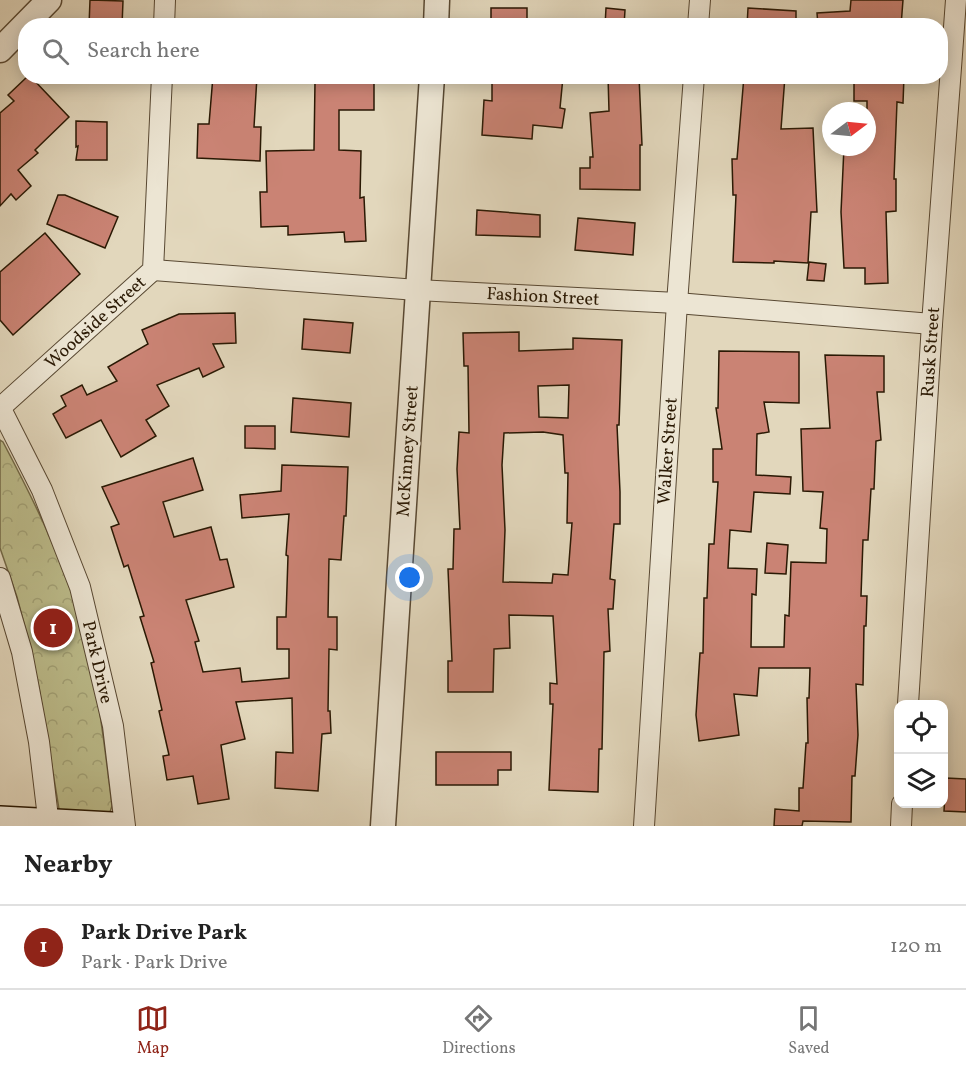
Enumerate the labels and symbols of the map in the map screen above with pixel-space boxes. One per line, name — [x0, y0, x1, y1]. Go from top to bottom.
north arrow — [822, 102, 876, 156]
street label: Woodside Street — [40, 271, 152, 375]
street label: Fashion Street — [486, 282, 600, 313]
street label: Rusk Street — [916, 306, 947, 398]
street label: McKinney Street — [391, 384, 426, 518]
street label: Walker Street — [652, 397, 685, 506]
your location — [395, 563, 424, 592]
pin: 1 — [34, 606, 72, 650]
street label: Park Drive — [75, 618, 118, 706]

